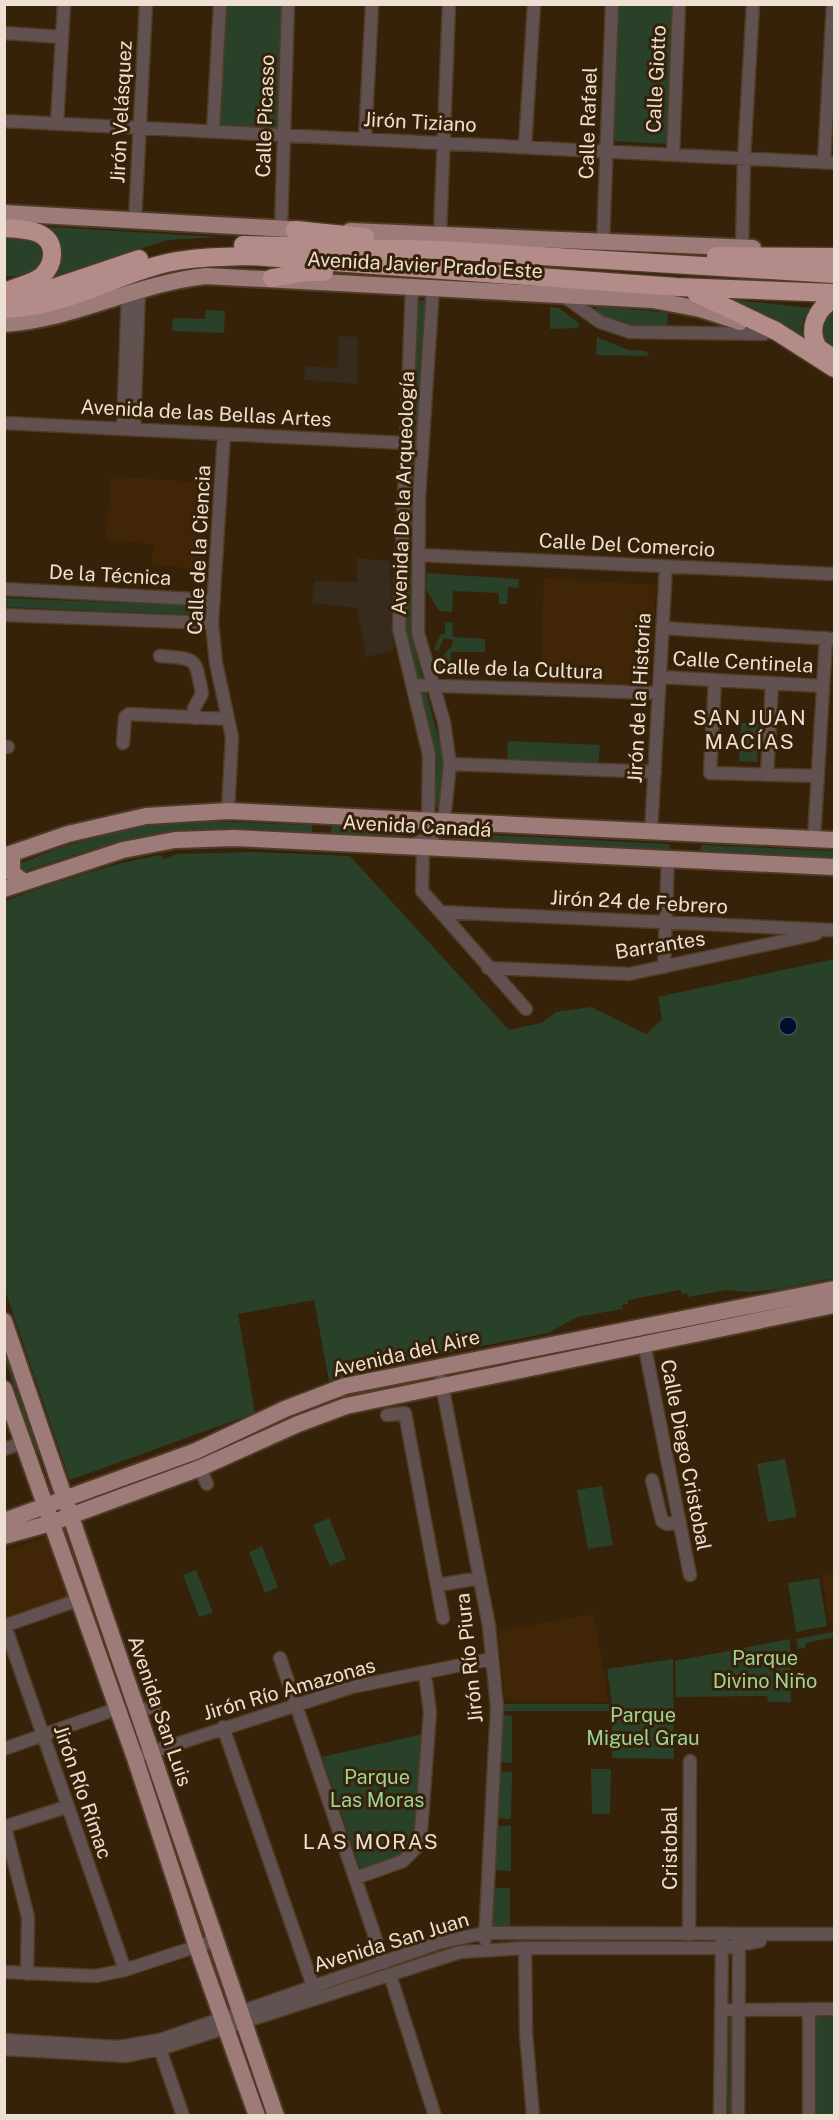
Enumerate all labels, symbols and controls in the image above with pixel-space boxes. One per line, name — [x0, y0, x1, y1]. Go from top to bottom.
street label: Calle Giotto — [641, 24, 671, 134]
street label: Jirón Velásquez — [105, 40, 137, 184]
street label: Calle Picasso — [251, 54, 279, 178]
street label: Calle Rafael — [574, 66, 602, 180]
street label: Jirón Tiziano — [363, 107, 477, 137]
street label: Avenida Javier Prado Este — [306, 247, 544, 283]
street label: Avenida De la Arqueología — [387, 371, 419, 615]
street label: Avenida de las Bellas Artes — [80, 394, 332, 432]
street label: Calle de la Ciencia — [183, 464, 215, 636]
street label: Calle Del Comercio — [538, 528, 716, 562]
street label: De la Técnica — [48, 560, 172, 590]
street label: Jirón de la Historia — [623, 612, 655, 784]
street label: Calle Centinela — [672, 646, 814, 678]
street label: Calle de la Cultura — [432, 654, 604, 684]
district label: SAN JUAN MACÍAS — [693, 705, 807, 754]
street label: Avenida Canadá — [342, 810, 492, 842]
street label: Jirón 24 de Febrero — [549, 885, 729, 919]
street label: Barrantes — [613, 926, 707, 964]
street label: Avenida del Aire — [330, 1324, 482, 1382]
street label: Calle Diego Cristobal — [656, 1357, 716, 1553]
street label: Jirón Río Piura — [450, 1592, 488, 1724]
street label: Avenida San Luis — [123, 1633, 197, 1789]
park label: Parque Divino Niño — [713, 1646, 817, 1693]
street label: Jirón Río Amazonas — [200, 1653, 378, 1725]
park label: Parque Miguel Grau — [586, 1703, 700, 1750]
street label: Jirón Río Rímac — [49, 1722, 117, 1862]
park label: Parque Las Moras — [330, 1765, 424, 1812]
street label: Cristobal — [658, 1806, 682, 1890]
district label: LAS MORAS — [303, 1829, 439, 1854]
street label: Avenida San Juan — [310, 1907, 472, 1977]

